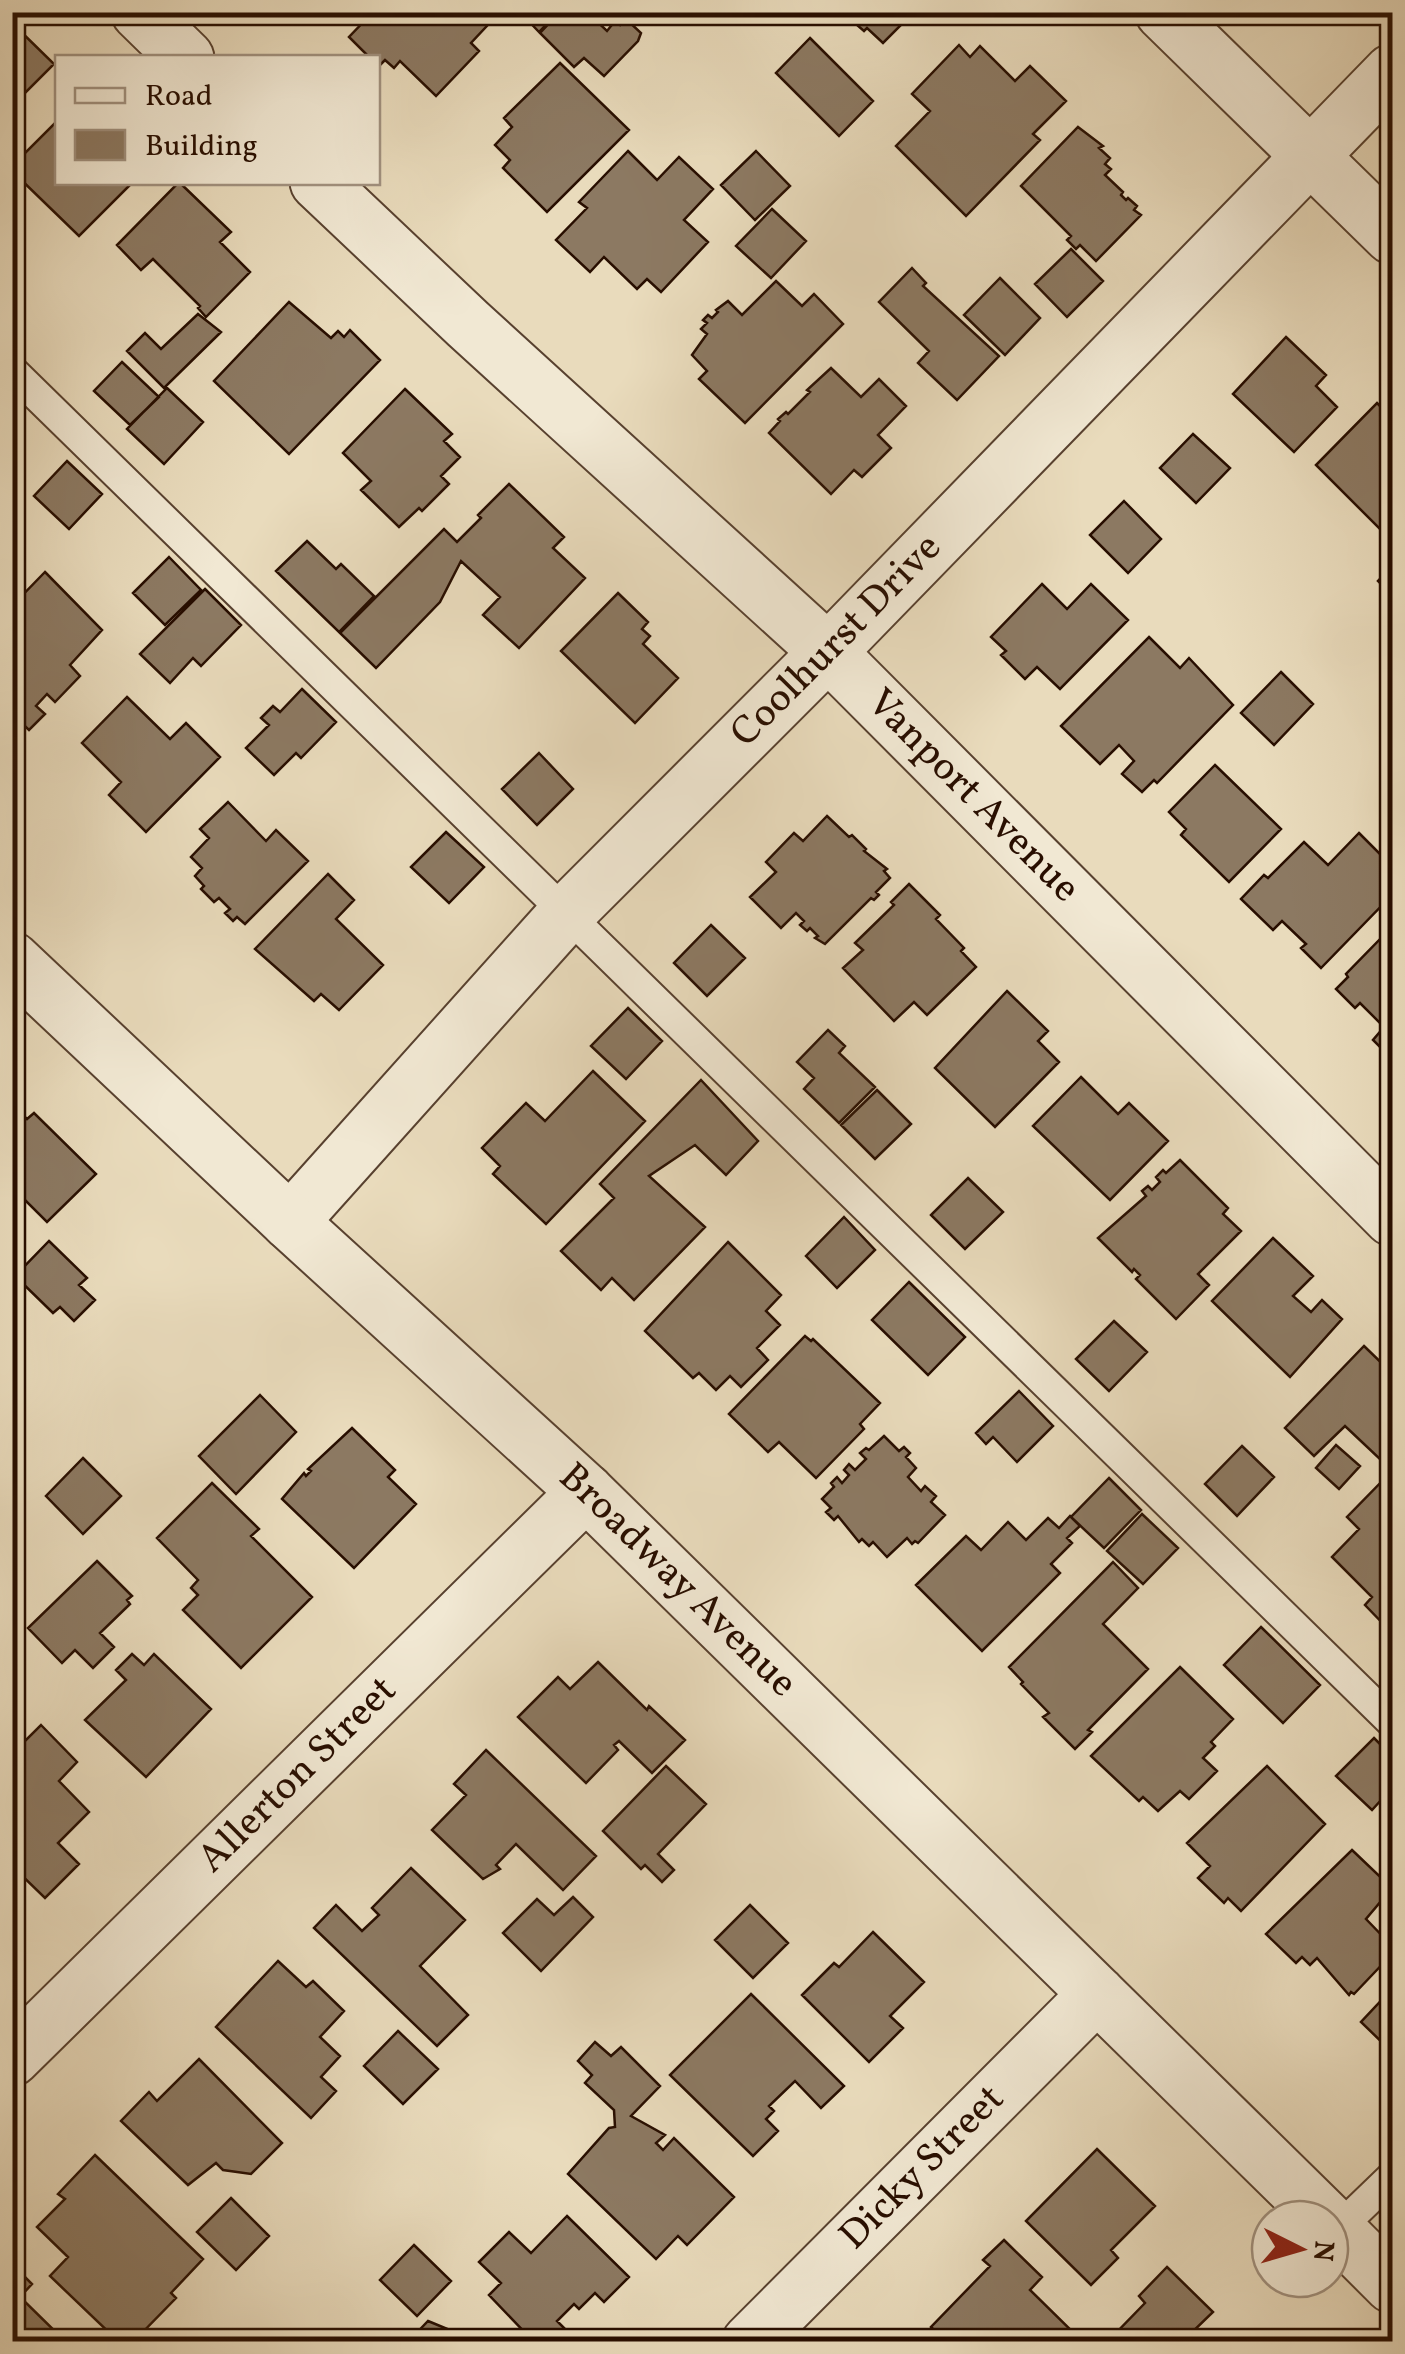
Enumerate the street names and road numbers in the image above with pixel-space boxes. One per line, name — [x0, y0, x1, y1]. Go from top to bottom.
street label: Coolhurst Drive — [719, 522, 955, 761]
street label: Vanport Avenue — [853, 677, 1092, 916]
street label: Broadway Avenue — [545, 1451, 809, 1711]
street label: Allerton Street — [186, 1665, 410, 1887]
street label: Dicky Street — [828, 2073, 1018, 2264]

